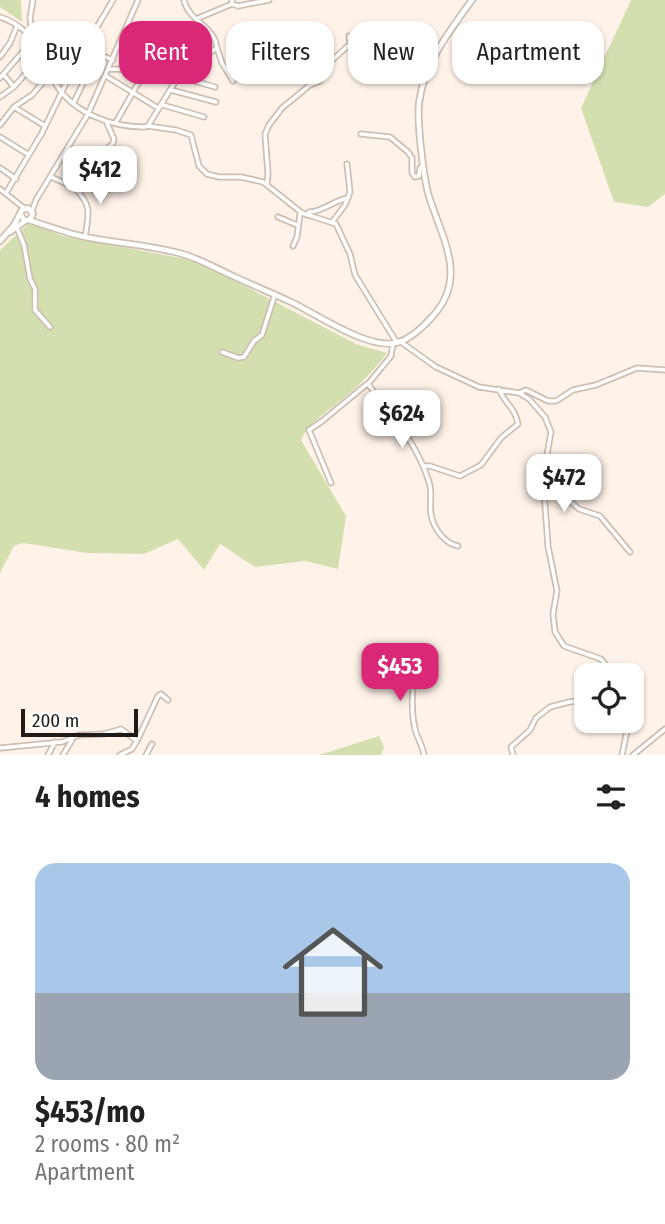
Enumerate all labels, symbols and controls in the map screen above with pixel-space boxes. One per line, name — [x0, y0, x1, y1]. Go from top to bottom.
chip: Buy — [21, 21, 105, 84]
chip: Rent — [119, 21, 212, 84]
chip: Filters — [226, 21, 334, 84]
chip: New — [348, 21, 438, 84]
chip: Apartment — [452, 21, 604, 84]
pin: $412 — [59, 146, 141, 206]
text: $412 — [79, 155, 121, 183]
pin: $624 — [361, 391, 443, 450]
text: $624 — [379, 399, 425, 427]
pin: $472 — [523, 454, 605, 514]
text: $472 — [542, 463, 586, 491]
pin: $453 — [359, 644, 441, 703]
text: $453 — [377, 652, 423, 680]
map controls — [574, 663, 644, 733]
button: locate — [574, 663, 644, 733]
scale bar — [21, 706, 138, 738]
text: 200 m — [32, 709, 79, 732]
icon: filters — [592, 778, 630, 816]
text: 4 homes — [35, 779, 140, 815]
icon: home — [270, 909, 396, 1035]
text: $453/mo — [35, 1094, 145, 1130]
text: 2 rooms · 80 m² — [35, 1130, 180, 1158]
text: Apartment — [35, 1158, 135, 1186]

